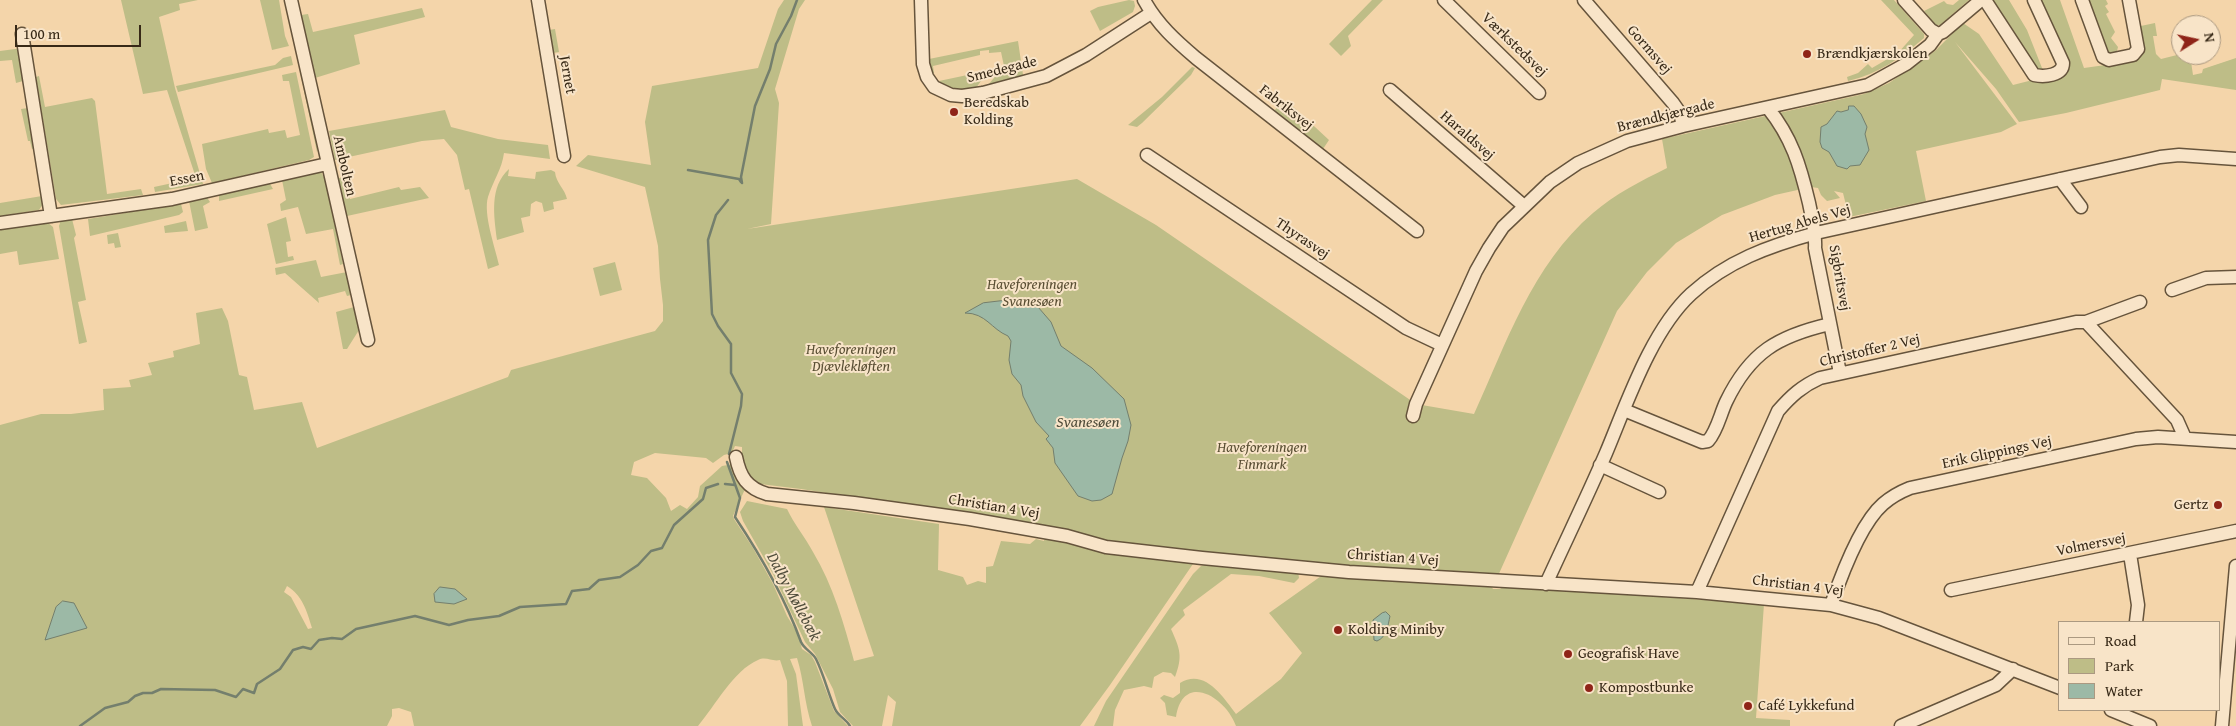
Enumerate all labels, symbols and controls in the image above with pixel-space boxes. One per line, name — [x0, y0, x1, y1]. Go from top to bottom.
street label: Værkstedsvej — [1477, 9, 1551, 81]
scale bar — [18, 15, 144, 47]
north arrow — [2171, 15, 2221, 65]
street label: Gormsvej — [1623, 22, 1675, 78]
text: 100 m — [23, 23, 60, 44]
text: N — [2199, 31, 2220, 44]
place label: Brændkjærskolen — [1817, 45, 1928, 63]
marker: Brændkjærskolen — [1801, 48, 1813, 60]
street label: Smedegade — [965, 53, 1039, 87]
street label: Jernet — [555, 54, 579, 96]
street label: Fabriksvej — [1255, 81, 1317, 135]
place label: Beredskab Kolding — [964, 94, 1029, 129]
street label: Brændkjærgade — [1615, 95, 1717, 137]
marker: Beredskab Kolding — [948, 106, 960, 118]
street label: Haraldsvej — [1436, 107, 1498, 165]
street label: Ambolten — [328, 134, 360, 198]
street label: Essen — [168, 167, 206, 191]
street label: Hertug Abels Vej — [1747, 201, 1853, 247]
street label: Thyrasvej — [1271, 214, 1333, 264]
street label: Sigbritsvej — [1824, 244, 1854, 312]
park label: Haveforeningen Svanesøen — [987, 276, 1077, 311]
street label: Christoffer 2 Vej — [1818, 331, 1922, 371]
park label: Haveforeningen Djævlekløften — [806, 341, 896, 376]
water label: Svanesøen — [1056, 413, 1120, 433]
street label: Erik Glippings Vej — [1940, 433, 2054, 473]
park label: Haveforeningen Finmark — [1217, 439, 1307, 474]
street label: Christian 4 Vej — [947, 491, 1041, 523]
place label: Gertz — [2174, 496, 2208, 514]
marker: Gertz — [2212, 499, 2224, 511]
street label: Volmersvej — [2055, 529, 2127, 561]
street label: Christian 4 Vej — [1347, 546, 1439, 570]
water label: Dalby Møllebæk — [762, 550, 824, 644]
street label: Christian 4 Vej — [1751, 571, 1845, 601]
place label: Kolding Miniby — [1348, 621, 1445, 639]
legend — [2058, 621, 2221, 711]
marker: Kolding Miniby — [1332, 624, 1344, 636]
text: Road — [2105, 630, 2136, 651]
place label: Geografisk Have — [1578, 645, 1679, 663]
marker: Geografisk Have — [1562, 648, 1574, 660]
text: Park — [2105, 655, 2134, 676]
place label: Kompostbunke — [1599, 679, 1693, 697]
text: Water — [2105, 680, 2143, 701]
marker: Kompostbunke — [1583, 682, 1595, 694]
place label: Café Lykkefund — [1758, 697, 1855, 715]
marker: Café Lykkefund — [1742, 700, 1754, 712]

